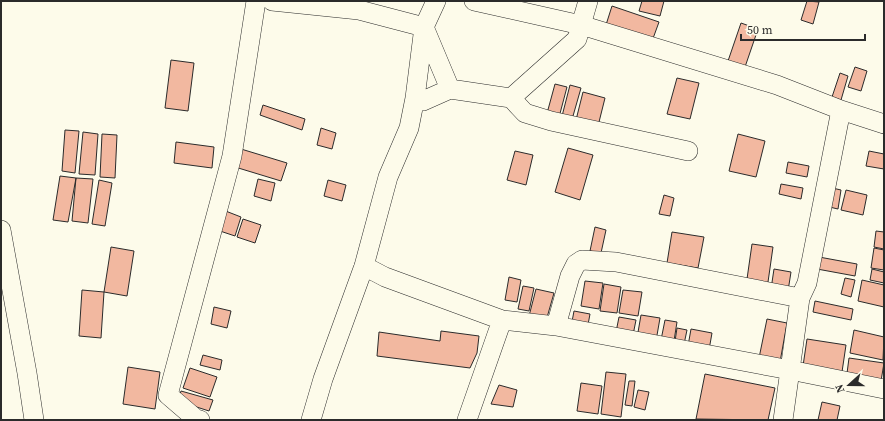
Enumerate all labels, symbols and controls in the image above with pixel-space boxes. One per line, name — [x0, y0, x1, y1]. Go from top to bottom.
scale bar — [741, 16, 865, 42]
text: 50 m — [747, 22, 773, 38]
north arrow — [829, 365, 869, 405]
text: N — [832, 382, 849, 395]

